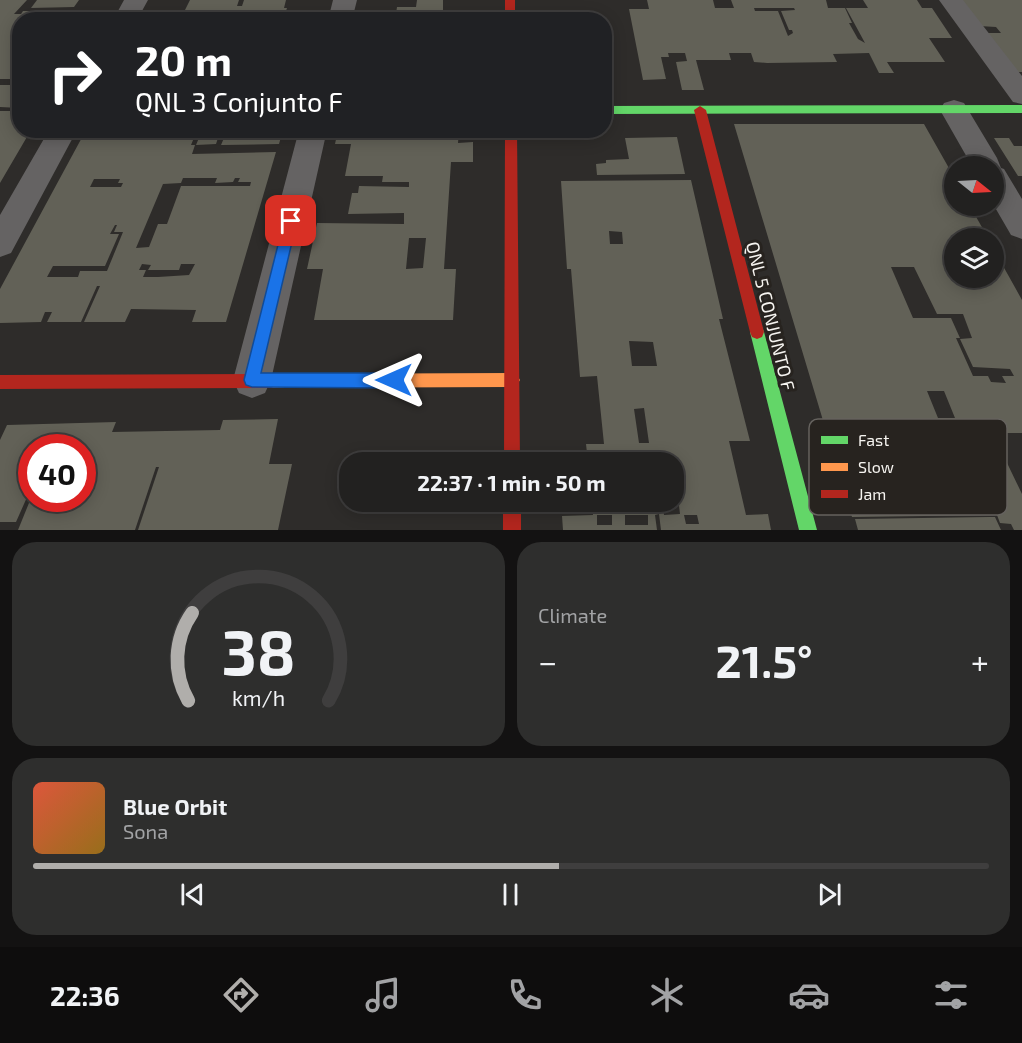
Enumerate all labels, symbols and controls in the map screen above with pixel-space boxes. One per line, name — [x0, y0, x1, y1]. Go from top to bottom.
text: 20 m — [135, 34, 232, 84]
icon: right — [36, 36, 114, 114]
text: QNL 3 Conjunto F — [135, 85, 343, 117]
north arrow — [944, 156, 1004, 216]
map controls — [944, 156, 1004, 288]
pin — [265, 195, 316, 246]
icon: arrive — [274, 204, 307, 237]
button: layers — [944, 228, 1004, 288]
street label: QNL 5 CONJUNTO F — [742, 239, 800, 393]
position arrow — [362, 348, 426, 412]
legend — [809, 419, 1007, 515]
text: Fast — [858, 430, 889, 449]
speed limit sign: 40 — [18, 434, 96, 512]
text: Slow — [858, 457, 894, 476]
text: 22:37 · 1 min · 50 m — [417, 469, 606, 495]
text: Jam — [858, 484, 886, 503]
text: Climate — [538, 603, 607, 627]
text: 38 — [221, 613, 296, 688]
text: 21.5° — [716, 633, 813, 687]
text: − — [538, 641, 557, 681]
text: + — [971, 641, 989, 681]
text: km/h — [232, 685, 285, 710]
text: Blue Orbit — [123, 793, 227, 819]
text: Sona — [123, 819, 168, 843]
icon: previous — [176, 878, 209, 911]
icon: pause — [494, 878, 527, 911]
icon: next — [813, 878, 846, 911]
icon: directions — [220, 974, 262, 1016]
icon: music — [362, 974, 404, 1016]
icon: phone — [504, 974, 546, 1016]
icon: climate — [646, 974, 688, 1016]
icon: car — [788, 974, 830, 1016]
icon: filters — [930, 974, 972, 1016]
text: 22:36 — [50, 979, 120, 1011]

